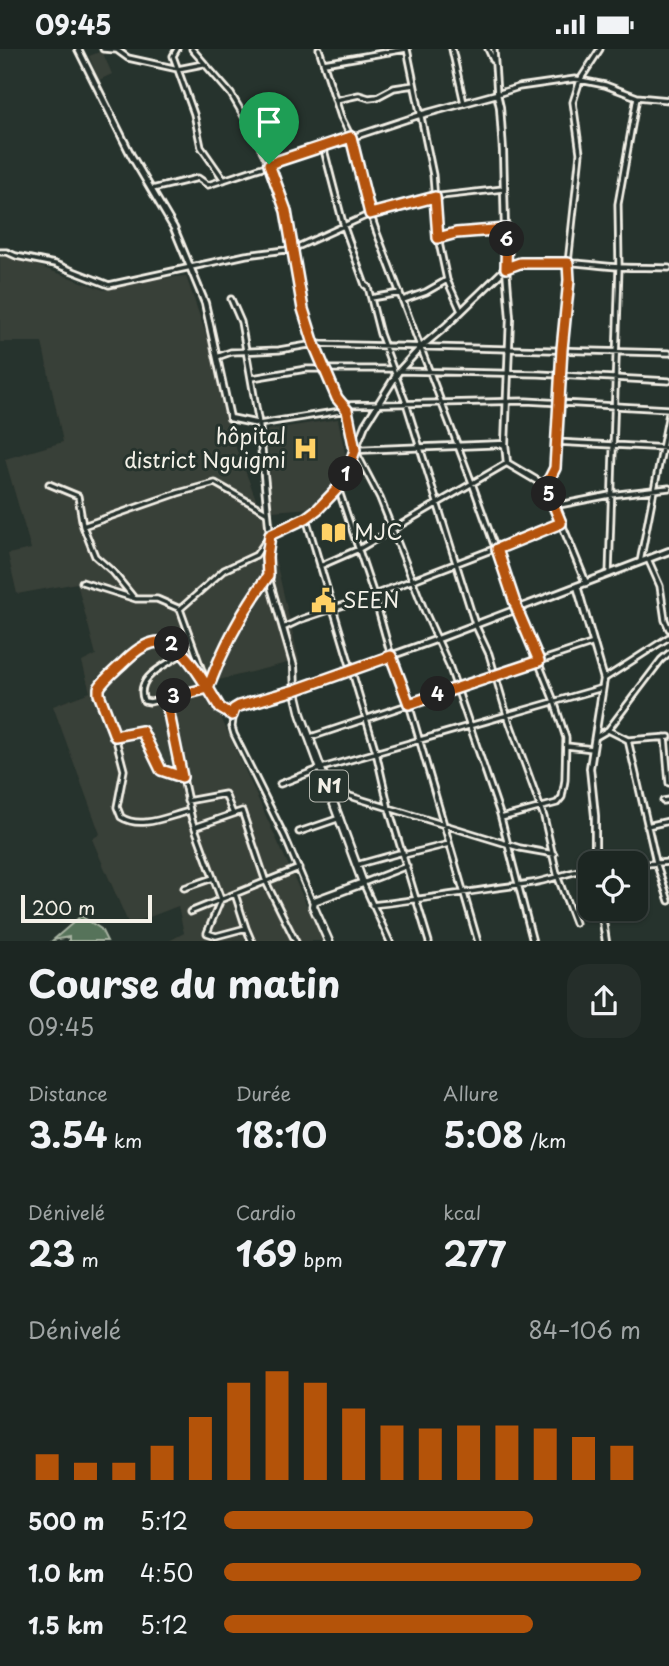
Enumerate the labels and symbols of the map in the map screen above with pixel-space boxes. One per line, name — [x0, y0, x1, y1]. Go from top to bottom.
pin — [239, 92, 299, 164]
pin: 6 — [490, 221, 524, 257]
place label: hôpital district Nguigmi — [124, 419, 286, 475]
hospital icon: hôpital district Nguigmi — [292, 435, 320, 463]
pin: 1 — [328, 457, 364, 491]
pin: 5 — [532, 477, 566, 511]
place label: MJC — [354, 515, 403, 547]
library icon: MJC — [320, 519, 348, 547]
place label: SEEN — [343, 583, 399, 615]
public building icon: SEEN — [309, 587, 337, 615]
pin: 2 — [154, 627, 190, 661]
pin: 4 — [420, 677, 456, 711]
pin: 3 — [156, 679, 192, 713]
road number: N1 — [310, 771, 348, 801]
scale bar — [21, 893, 152, 924]

